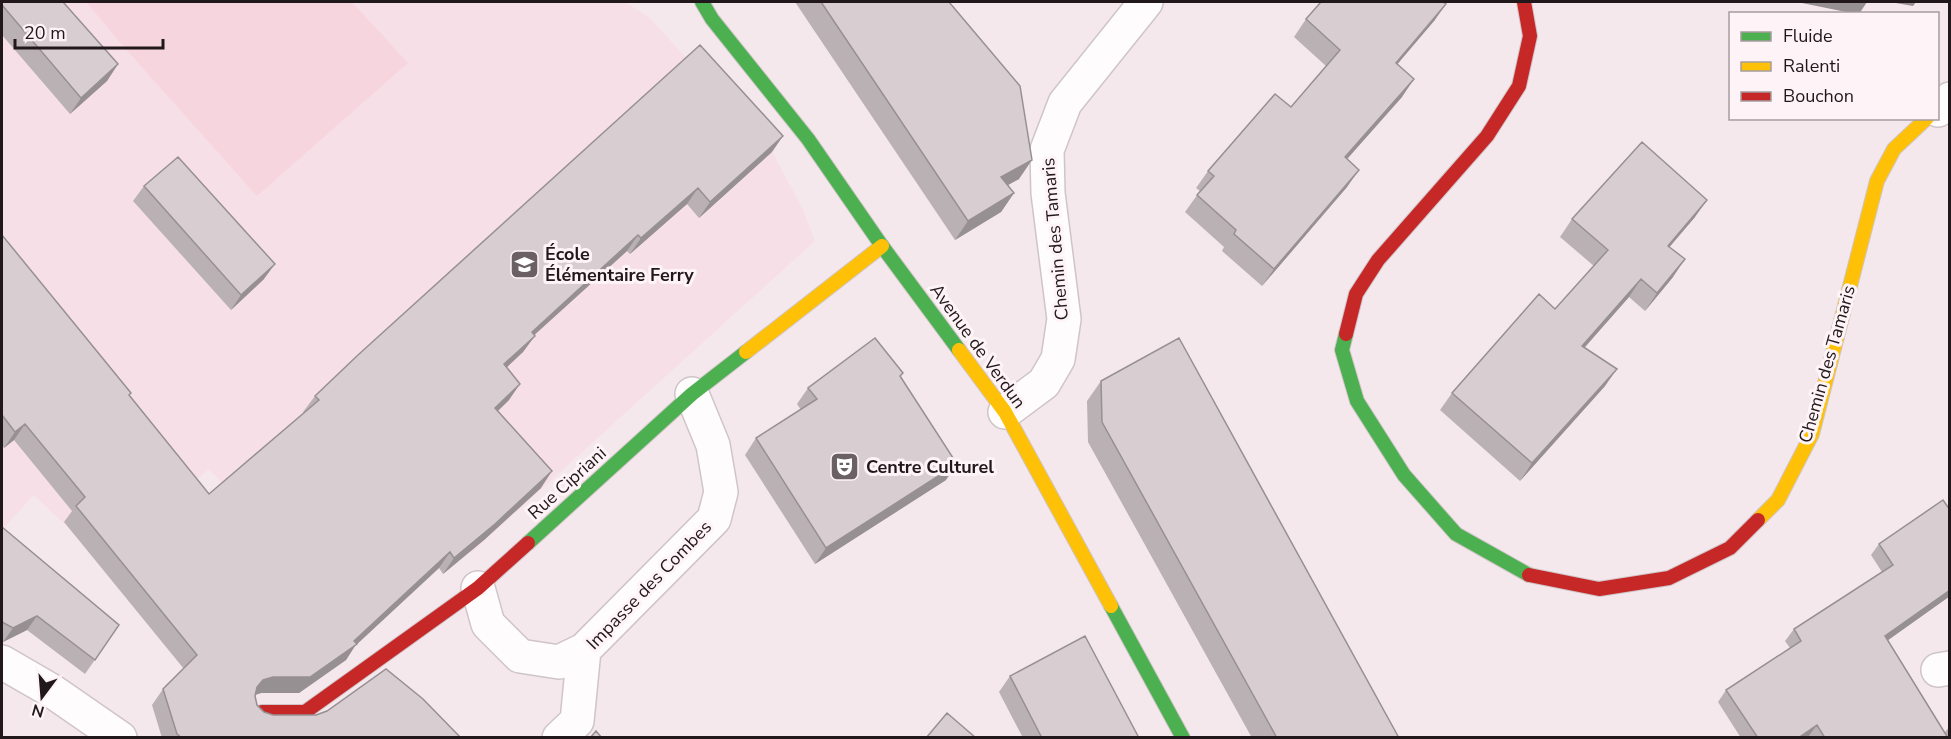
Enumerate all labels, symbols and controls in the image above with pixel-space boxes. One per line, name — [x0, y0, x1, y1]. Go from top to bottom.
scale bar — [15, 12, 164, 50]
legend — [1729, 12, 1939, 120]
text: 20 m — [24, 21, 66, 45]
text: Fluide — [1783, 24, 1833, 48]
text: Ralenti — [1783, 54, 1840, 78]
text: Bouchon — [1783, 84, 1854, 108]
street label: Chemin des Tamaris — [1036, 157, 1074, 321]
place label: École Élémentaire Ferry — [545, 242, 694, 287]
school or university icon: École Élémentaire Ferry — [508, 248, 540, 280]
street label: Avenue de Verdun — [925, 279, 1031, 413]
street label: Chemin des Tamaris — [1793, 282, 1861, 446]
street label: Rue Cipriani — [523, 441, 611, 525]
theatre icon: Centre Culturel — [829, 451, 861, 483]
place label: Centre Culturel — [866, 455, 994, 479]
street label: Impasse des Combes — [581, 515, 717, 655]
north arrow — [12, 667, 72, 727]
text: N — [29, 698, 47, 723]

